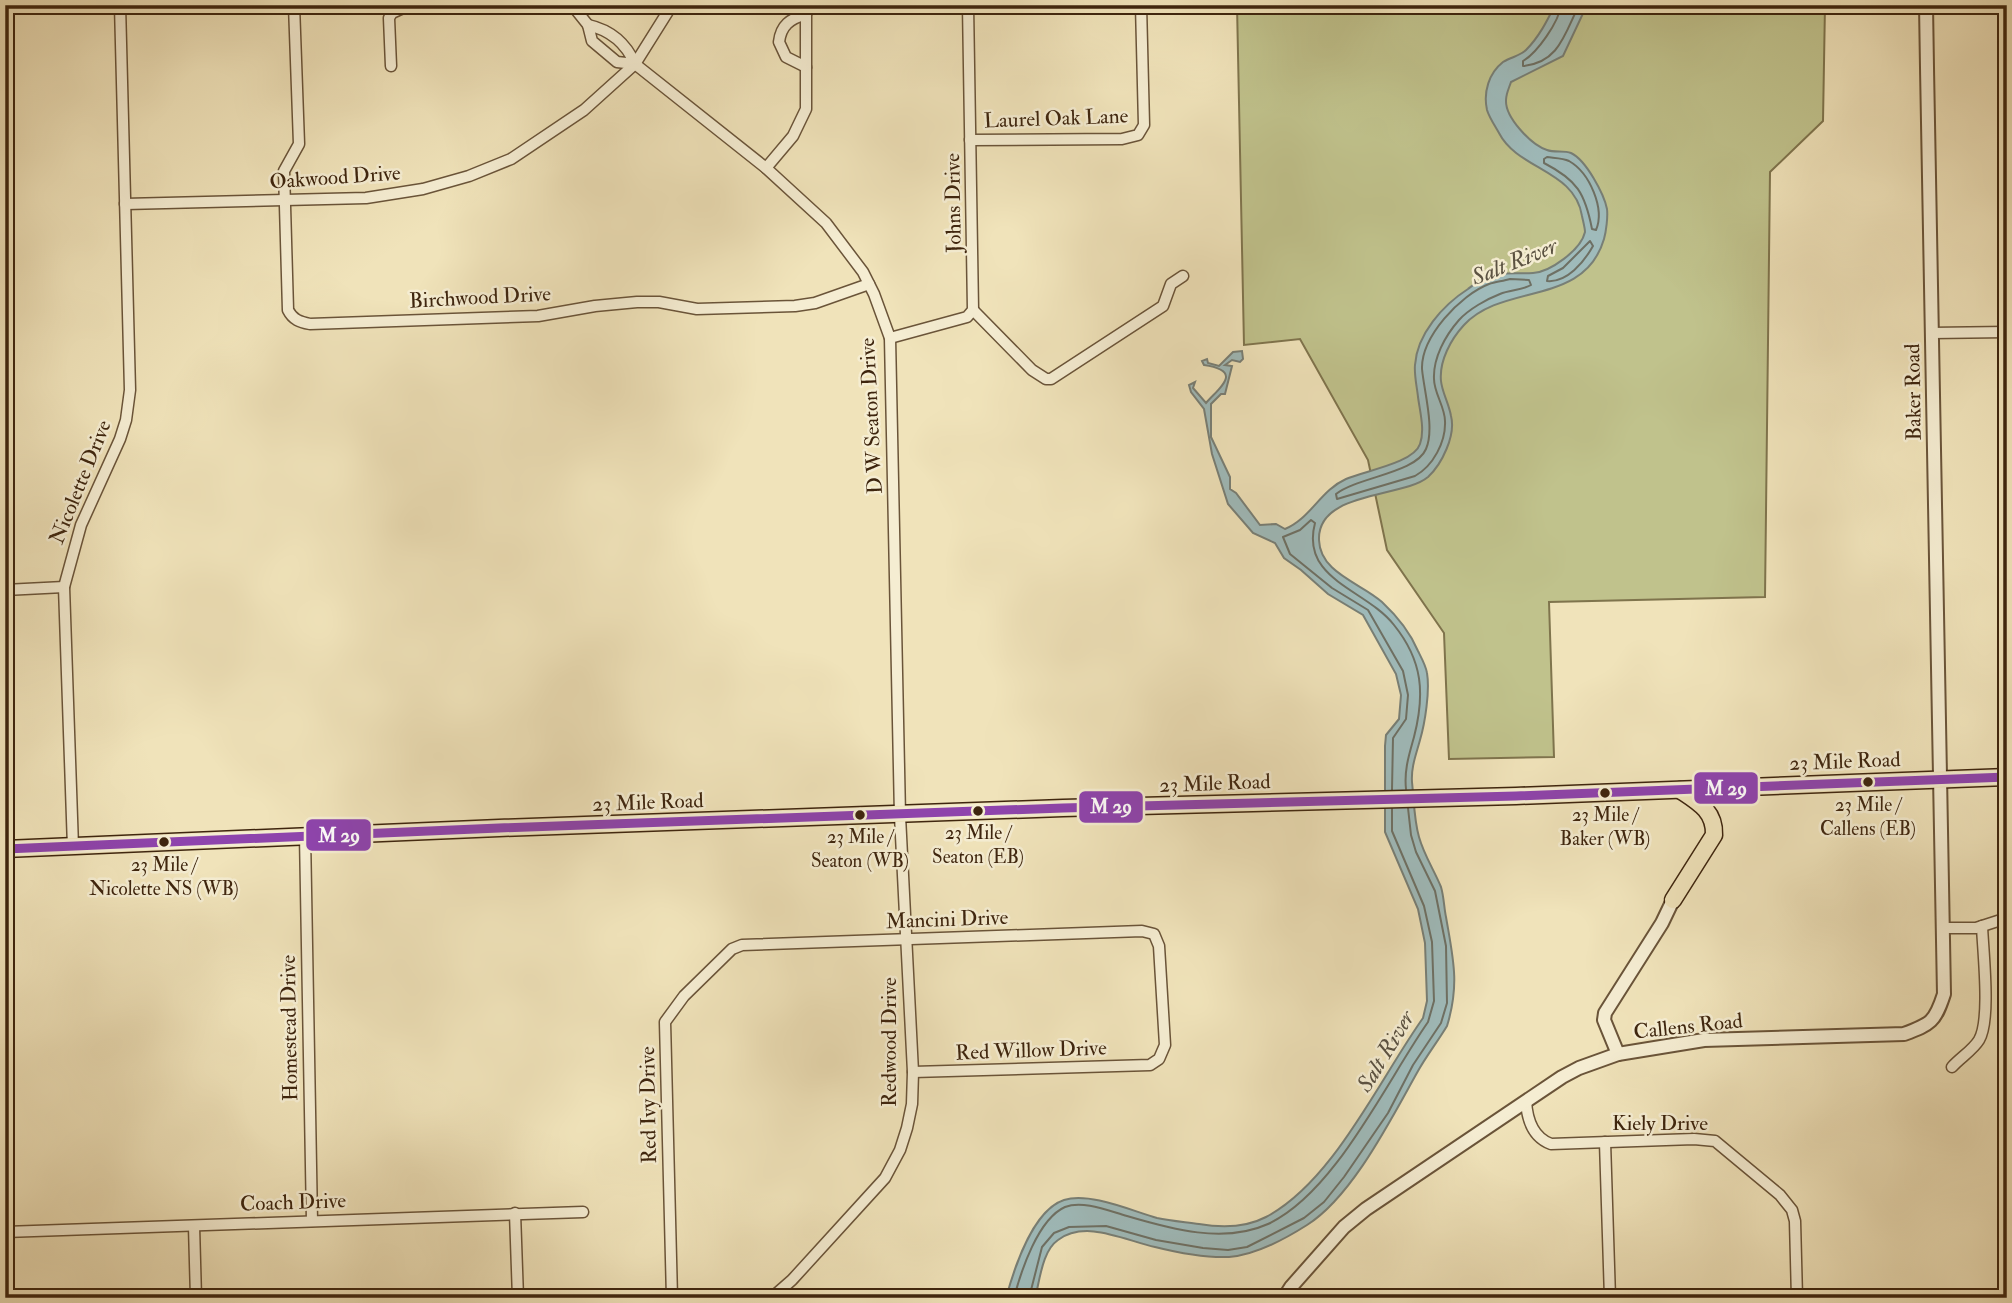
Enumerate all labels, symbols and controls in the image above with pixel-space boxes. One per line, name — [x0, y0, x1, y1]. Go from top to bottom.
street label: Laurel Oak Lane — [983, 102, 1129, 135]
street label: Johns Drive — [939, 153, 968, 254]
street label: Oakwood Drive — [269, 159, 402, 196]
water label: Salt River — [1466, 231, 1563, 292]
street label: Birchwood Drive — [408, 280, 552, 315]
street label: D W Seaton Drive — [854, 337, 889, 495]
street label: Baker Road — [1899, 343, 1928, 441]
street label: Nicolette Drive — [43, 416, 118, 548]
street label: 23 Mile Road — [1789, 746, 1902, 777]
street label: 23 Mile Road — [1159, 768, 1272, 799]
line badge: M 29 — [1693, 771, 1759, 805]
marker: 23 Mile / Callens (EB) — [1861, 775, 1875, 789]
text: M 29 — [1704, 777, 1747, 801]
marker: 23 Mile / Baker (WB) — [1598, 786, 1612, 800]
street label: 23 Mile Road — [592, 787, 705, 818]
line badge: M 29 — [1078, 790, 1144, 824]
place label: 23 Mile / Callens (EB) — [1820, 793, 1916, 841]
text: M 29 — [1089, 795, 1132, 819]
place label: 23 Mile / Baker (WB) — [1560, 803, 1650, 851]
marker: 23 Mile / Seaton (EB) — [971, 804, 985, 818]
marker: 23 Mile / Seaton (WB) — [853, 808, 867, 822]
line badge: M 29 — [305, 818, 372, 852]
place label: 23 Mile / Seaton (EB) — [932, 821, 1024, 869]
text: M 29 — [317, 824, 360, 848]
place label: 23 Mile / Seaton (WB) — [811, 825, 909, 873]
marker: 23 Mile / Nicolette NS (WB) — [157, 835, 171, 849]
place label: 23 Mile / Nicolette NS (WB) — [89, 853, 239, 901]
street label: Mancini Drive — [885, 904, 1009, 935]
street label: Homestead Drive — [275, 954, 304, 1101]
street label: Redwood Drive — [876, 977, 903, 1107]
water label: Salt River — [1349, 1004, 1422, 1098]
street label: Callens Road — [1632, 1007, 1745, 1046]
street label: Red Willow Drive — [955, 1034, 1107, 1067]
street label: Red Ivy Drive — [634, 1046, 663, 1164]
street label: Kiely Drive — [1612, 1110, 1708, 1137]
street label: Coach Drive — [240, 1187, 347, 1218]

